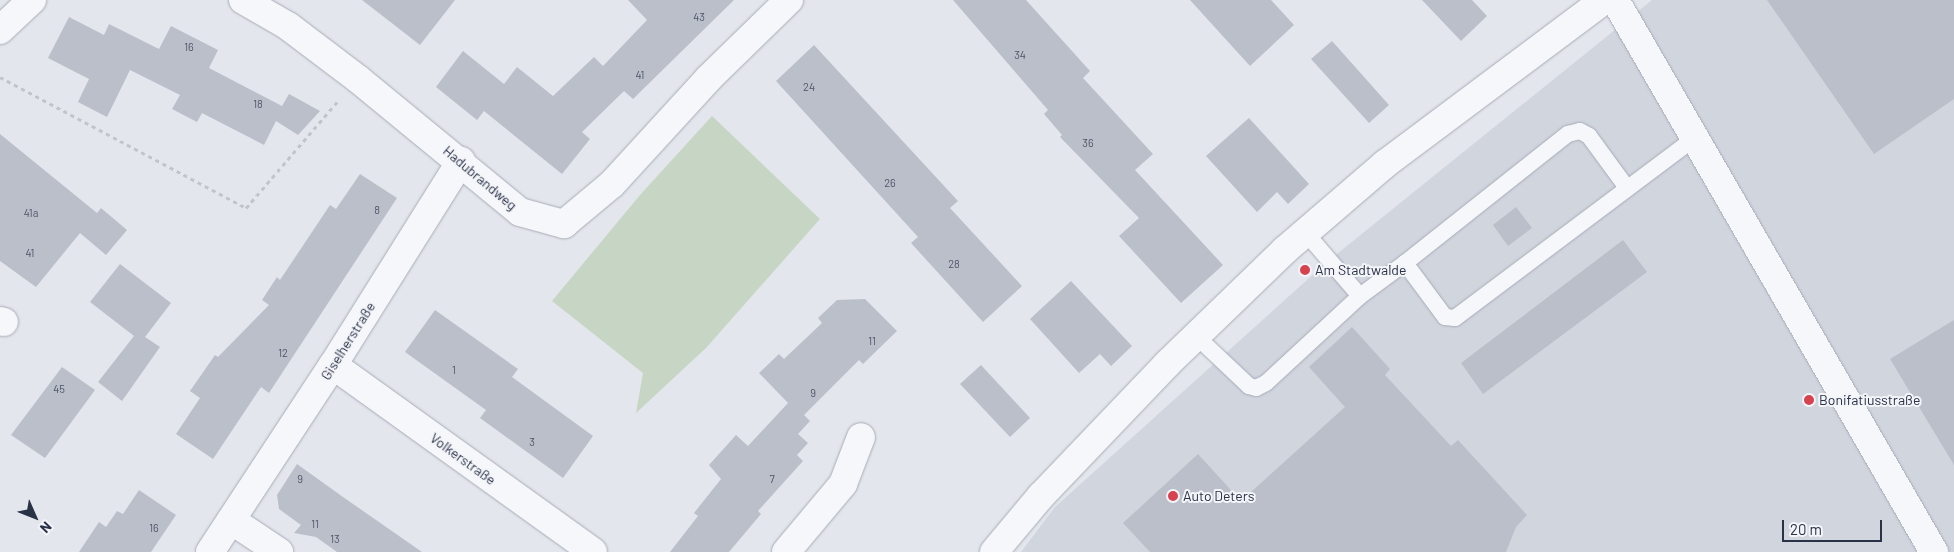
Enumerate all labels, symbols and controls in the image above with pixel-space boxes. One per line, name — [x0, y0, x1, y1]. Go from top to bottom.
house number: 43 — [693, 10, 705, 24]
house number: 16 — [184, 40, 194, 54]
house number: 34 — [1014, 48, 1026, 62]
house number: 41 — [636, 68, 644, 82]
house number: 24 — [803, 80, 815, 94]
house number: 18 — [253, 97, 263, 111]
house number: 36 — [1082, 136, 1094, 150]
street label: Hadubrandweg — [440, 142, 520, 214]
house number: 26 — [884, 176, 896, 190]
house number: 8 — [374, 203, 380, 217]
house number: 41a — [24, 206, 38, 220]
house number: 41 — [26, 246, 34, 260]
house number: 28 — [948, 257, 960, 271]
place label: Am Stadtwalde — [1315, 262, 1406, 278]
marker: Am Stadtwalde — [1299, 264, 1311, 276]
street label: Giselherstraße — [317, 299, 379, 383]
house number: 11 — [868, 334, 876, 348]
house number: 12 — [278, 346, 288, 360]
house number: 1 — [452, 363, 456, 377]
house number: 45 — [53, 382, 65, 396]
house number: 9 — [810, 386, 816, 400]
place label: Bonifatiusstraße — [1819, 392, 1920, 408]
marker: Bonifatiusstraße — [1803, 394, 1815, 406]
street label: Volkerstraße — [427, 430, 499, 488]
house number: 3 — [529, 435, 535, 449]
house number: 9 — [297, 472, 303, 486]
house number: 7 — [769, 472, 775, 486]
place label: Auto Deters — [1183, 488, 1254, 504]
marker: Auto Deters — [1167, 490, 1179, 502]
north arrow — [10, 492, 60, 542]
scale bar — [1784, 510, 1884, 542]
house number: 11 — [311, 517, 319, 531]
text: N — [37, 519, 55, 537]
text: 20 m — [1790, 520, 1822, 538]
house number: 16 — [149, 521, 159, 535]
house number: 13 — [330, 532, 340, 546]

